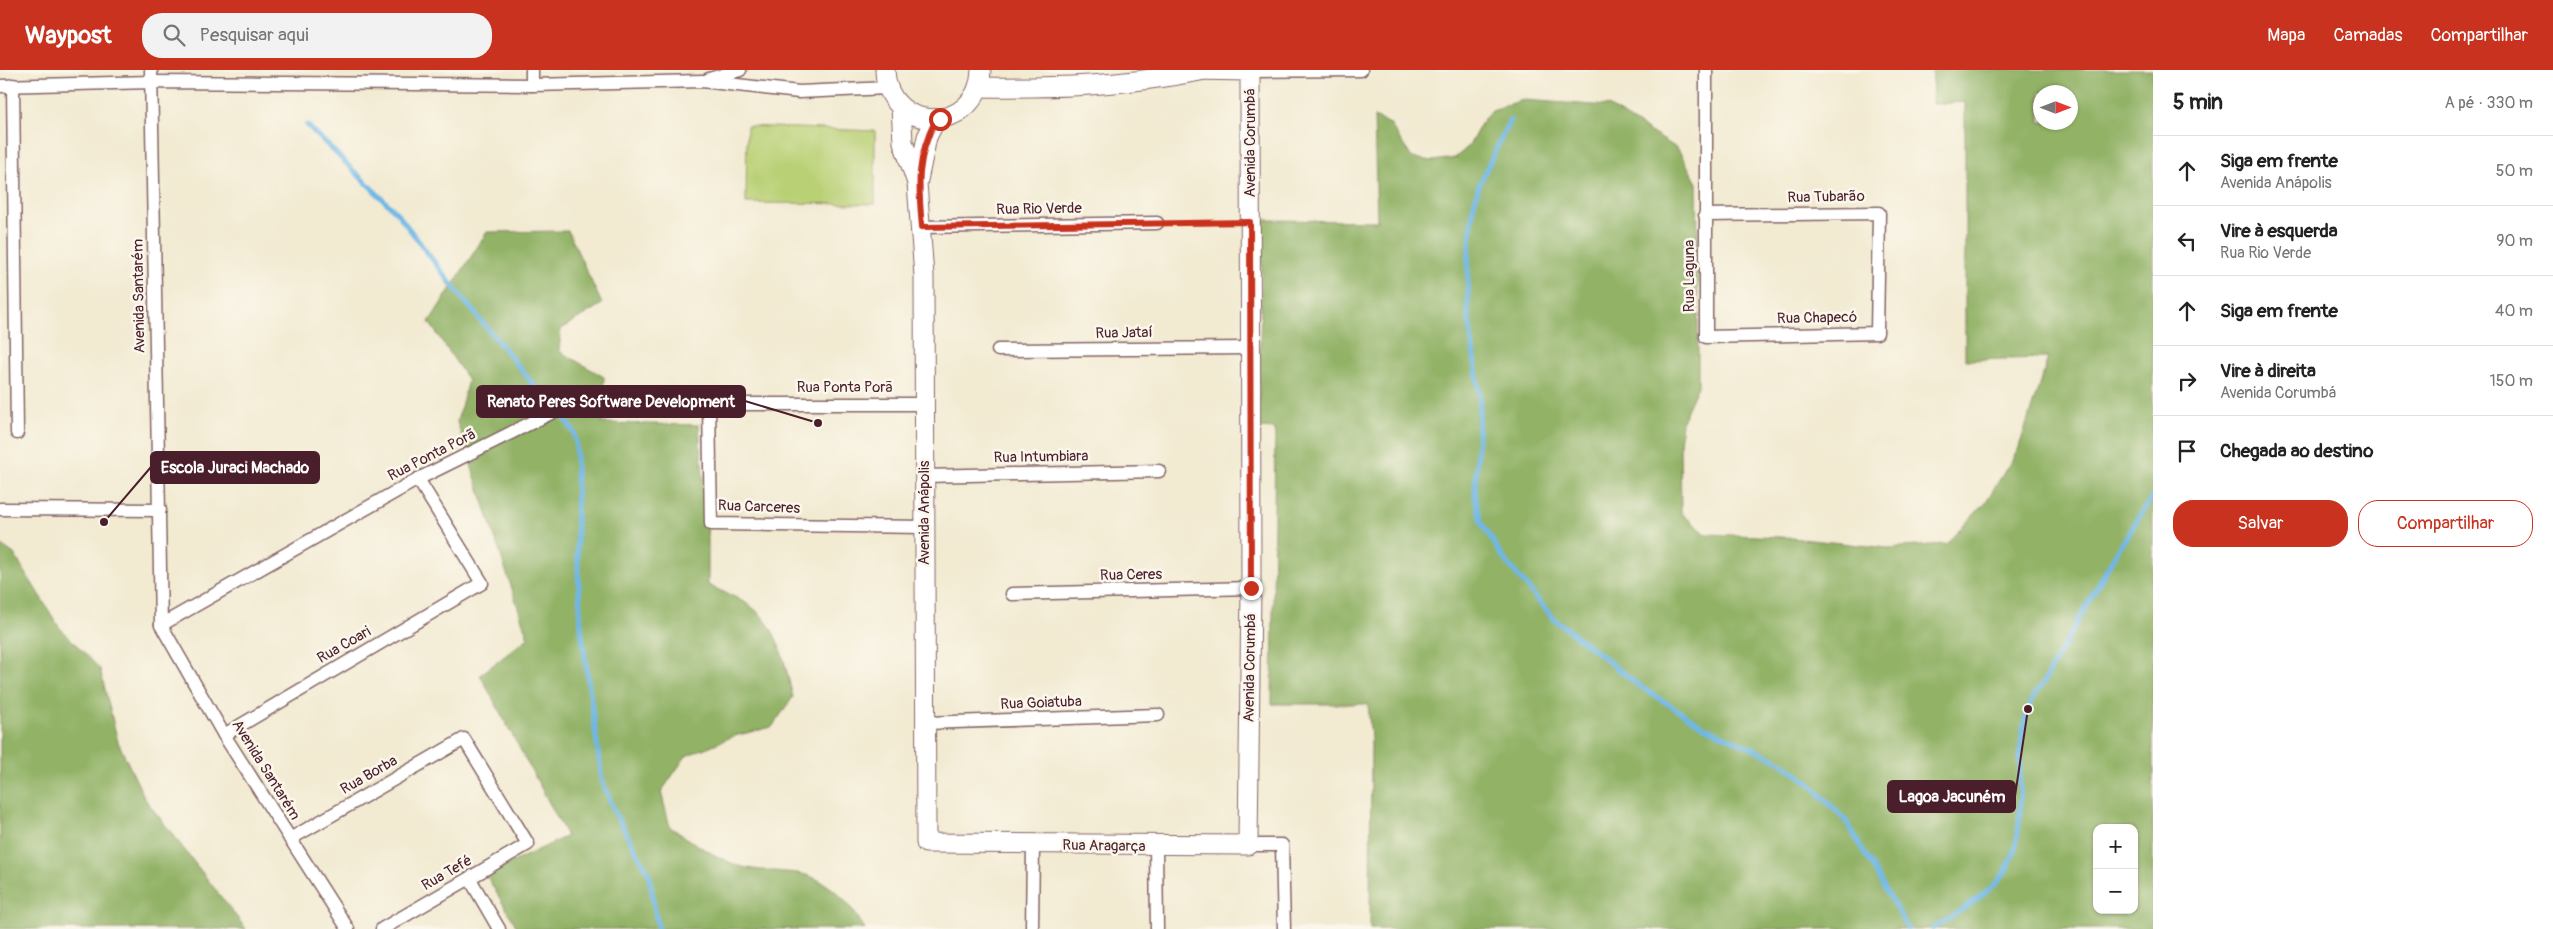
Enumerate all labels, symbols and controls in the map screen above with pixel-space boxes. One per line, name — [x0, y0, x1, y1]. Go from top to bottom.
search box — [142, 13, 492, 58]
text: Waypost — [25, 21, 112, 50]
icon: search — [160, 21, 188, 49]
text: Pesquisar aqui — [200, 23, 309, 47]
text: Mapa — [2267, 24, 2305, 47]
text: Camadas — [2333, 24, 2403, 47]
text: Compartilhar — [2431, 24, 2528, 47]
north arrow — [2033, 85, 2078, 130]
street label: Avenida Corumbá — [1241, 89, 1260, 197]
text: 5 min — [2173, 89, 2223, 116]
text: A pé · 330 m — [2445, 93, 2533, 113]
route start — [929, 108, 952, 131]
text: Siga em frente — [2220, 149, 2338, 173]
icon: ahead — [2173, 157, 2201, 185]
text: 50 m — [2496, 161, 2533, 181]
text: Avenida Anápolis — [2220, 173, 2332, 193]
street label: Rua Tubarão — [1787, 187, 1865, 207]
street label: Rua Rio Verde — [996, 199, 1082, 219]
text: Vire à esquerda — [2220, 219, 2338, 243]
icon: left — [2173, 227, 2201, 255]
text: 90 m — [2496, 231, 2533, 251]
street label: Avenida Santarém — [129, 238, 149, 354]
street label: Rua Laguna — [1680, 240, 1699, 312]
text: Rua Rio Verde — [2220, 243, 2311, 263]
icon: ahead — [2173, 297, 2201, 325]
text: Siga em frente — [2220, 299, 2338, 323]
text: 40 m — [2495, 301, 2533, 321]
street label: Rua Chapecó — [1777, 308, 1857, 328]
street label: Rua Jataí — [1095, 323, 1153, 343]
text: Vire à direita — [2220, 359, 2316, 383]
icon: right — [2173, 367, 2201, 395]
text: 150 m — [2489, 371, 2533, 391]
street label: Rua Ponta Porã — [797, 378, 893, 397]
text: Avenida Corumbá — [2220, 383, 2336, 403]
callout: Renato Peres Software Development — [477, 386, 745, 417]
text: Renato Peres Software Development — [487, 392, 736, 412]
street label: Rua Ponta Porã — [385, 425, 479, 485]
icon: arrive — [2173, 437, 2201, 465]
text: Chegada ao destino — [2220, 439, 2373, 463]
street label: Rua Intumbiara — [993, 447, 1089, 467]
callout: Escola Juraci Machado — [151, 452, 319, 483]
text: Escola Juraci Machado — [161, 458, 310, 478]
street label: Avenida Anápolis — [915, 460, 934, 565]
street label: Rua Carceres — [718, 496, 801, 518]
button: Salvar — [2173, 500, 2348, 547]
button: Compartilhar — [2358, 500, 2533, 547]
street label: Rua Ceres — [1100, 565, 1163, 585]
route end — [1240, 577, 1263, 600]
street label: Avenida Corumbá — [1240, 613, 1260, 723]
street label: Rua Coari — [314, 622, 374, 668]
street label: Rua Goiatuba — [1000, 692, 1082, 714]
street label: Avenida Santarém — [228, 716, 304, 824]
street label: Rua Borba — [337, 751, 401, 799]
callout: Lagoa Jacuném — [1888, 781, 2015, 812]
text: Lagoa Jacuném — [1898, 787, 2006, 807]
map controls — [2093, 824, 2138, 914]
button: + — [2093, 824, 2138, 869]
street label: Rua Aragarça — [1062, 836, 1146, 856]
street label: Rua Tefé — [418, 851, 476, 895]
button: − — [2093, 869, 2138, 914]

